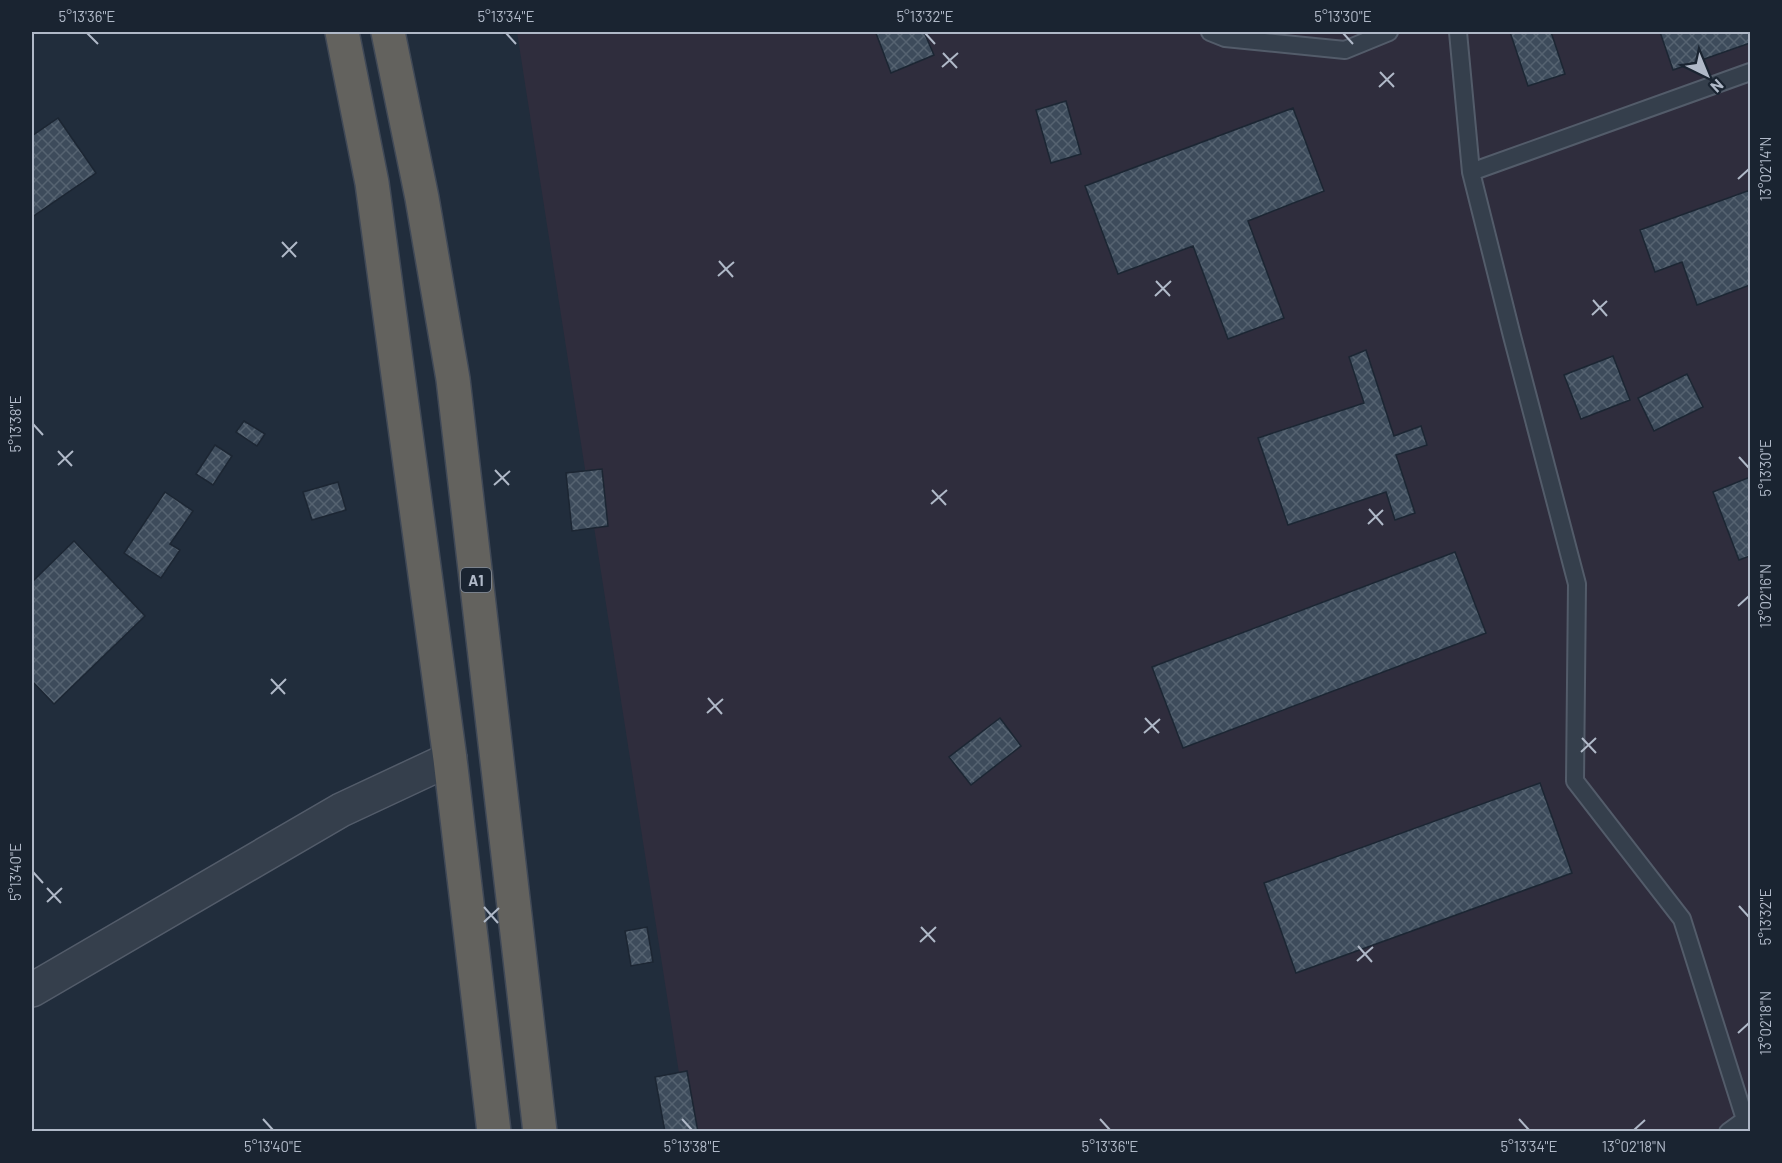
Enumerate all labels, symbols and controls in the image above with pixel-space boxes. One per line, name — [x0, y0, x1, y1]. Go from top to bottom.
text: 5°13'36"E — [59, 7, 115, 25]
text: 5°13'34"E — [477, 7, 535, 25]
text: 5°13'32"E — [896, 7, 954, 25]
text: 5°13'30"E — [1314, 7, 1372, 25]
north arrow — [1677, 45, 1737, 105]
text: N — [1707, 76, 1728, 97]
text: 13°02'14"N — [1756, 137, 1774, 201]
text: 5°13'38"E — [6, 396, 24, 452]
text: 5°13'30"E — [1756, 439, 1774, 497]
text: 13°02'16"N — [1756, 564, 1774, 628]
road number: A1 — [461, 568, 491, 592]
text: 5°13'40"E — [6, 843, 24, 901]
text: 5°13'32"E — [1756, 888, 1774, 946]
text: 13°02'18"N — [1756, 991, 1774, 1055]
text: 5°13'40"E — [244, 1137, 302, 1155]
text: 5°13'38"E — [664, 1137, 720, 1155]
text: 5°13'36"E — [1082, 1137, 1138, 1155]
text: 5°13'34"E — [1500, 1137, 1558, 1155]
text: 13°02'18"N — [1602, 1137, 1666, 1155]

